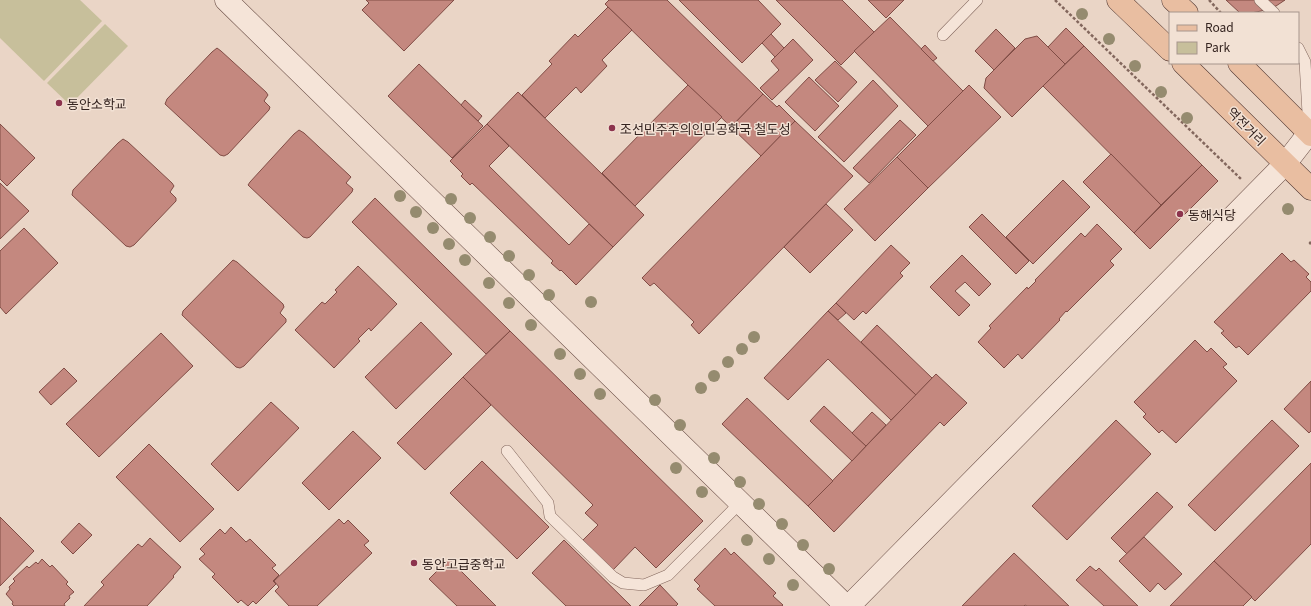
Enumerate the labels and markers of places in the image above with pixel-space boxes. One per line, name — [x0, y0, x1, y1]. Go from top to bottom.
place label: 동안소학교 — [67, 94, 127, 113]
marker: 동안소학교 — [54, 98, 64, 108]
place label: 조선민주주의인민공화국 철도성 — [620, 119, 790, 138]
marker: 조선민주주의인민공화국 철도성 — [607, 123, 617, 133]
place label: 동해식당 — [1188, 205, 1236, 224]
marker: 동해식당 — [1175, 209, 1185, 219]
place label: 동안고급중학교 — [422, 554, 506, 573]
marker: 동안고급중학교 — [409, 558, 419, 568]

